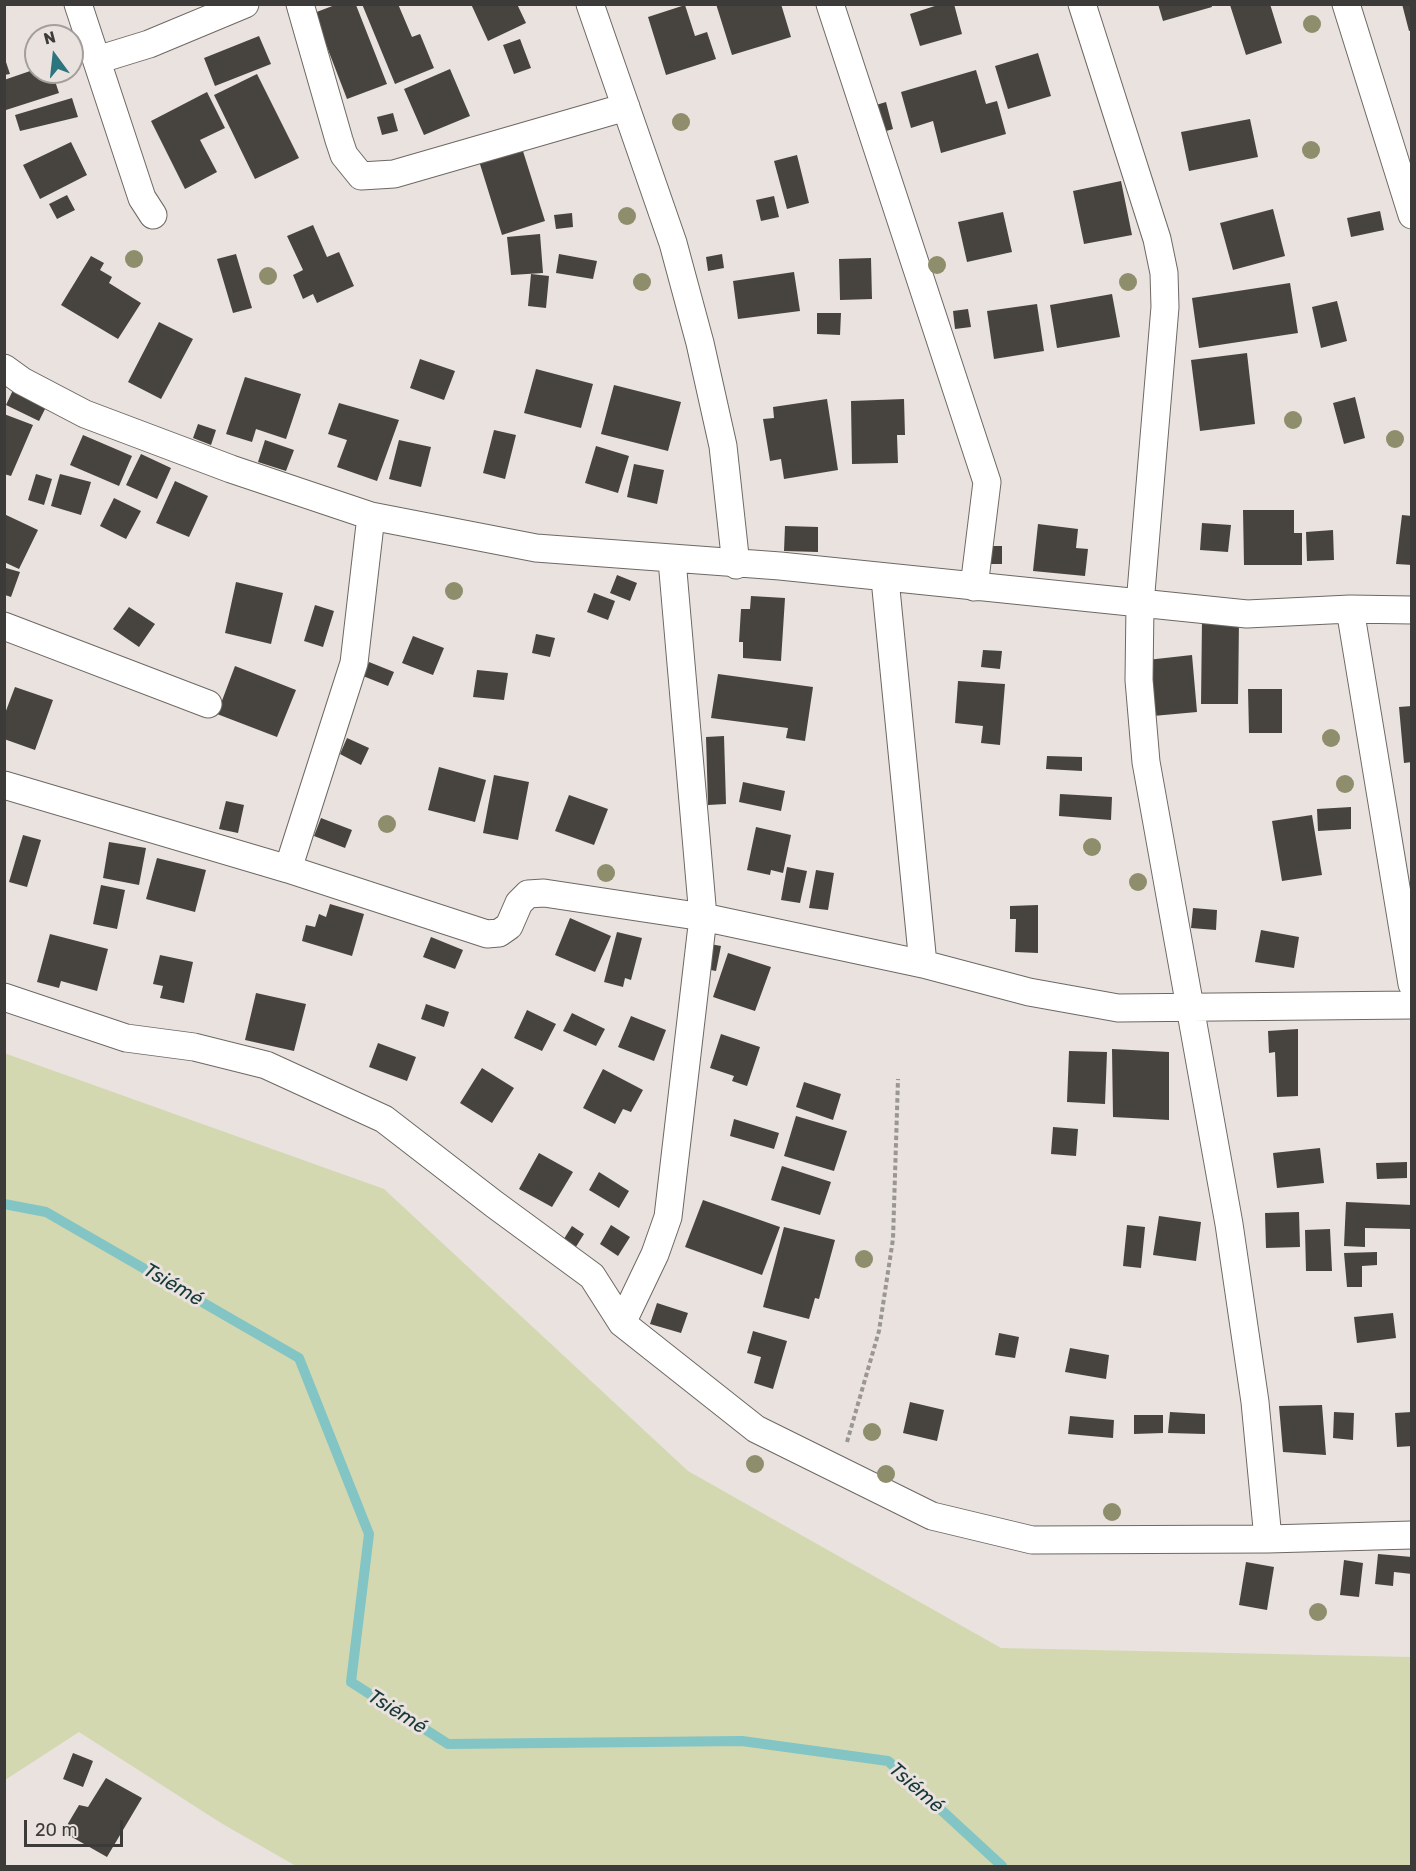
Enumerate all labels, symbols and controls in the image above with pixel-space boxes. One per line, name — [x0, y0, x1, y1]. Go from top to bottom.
north arrow — [24, 24, 84, 84]
text: N — [42, 27, 58, 49]
water label: Tsiémé — [139, 1258, 207, 1312]
water label: Tsiémé — [363, 1685, 431, 1739]
water label: Tsiémé — [884, 1758, 948, 1818]
scale bar — [27, 1808, 126, 1846]
text: 20 m — [35, 1819, 77, 1841]

